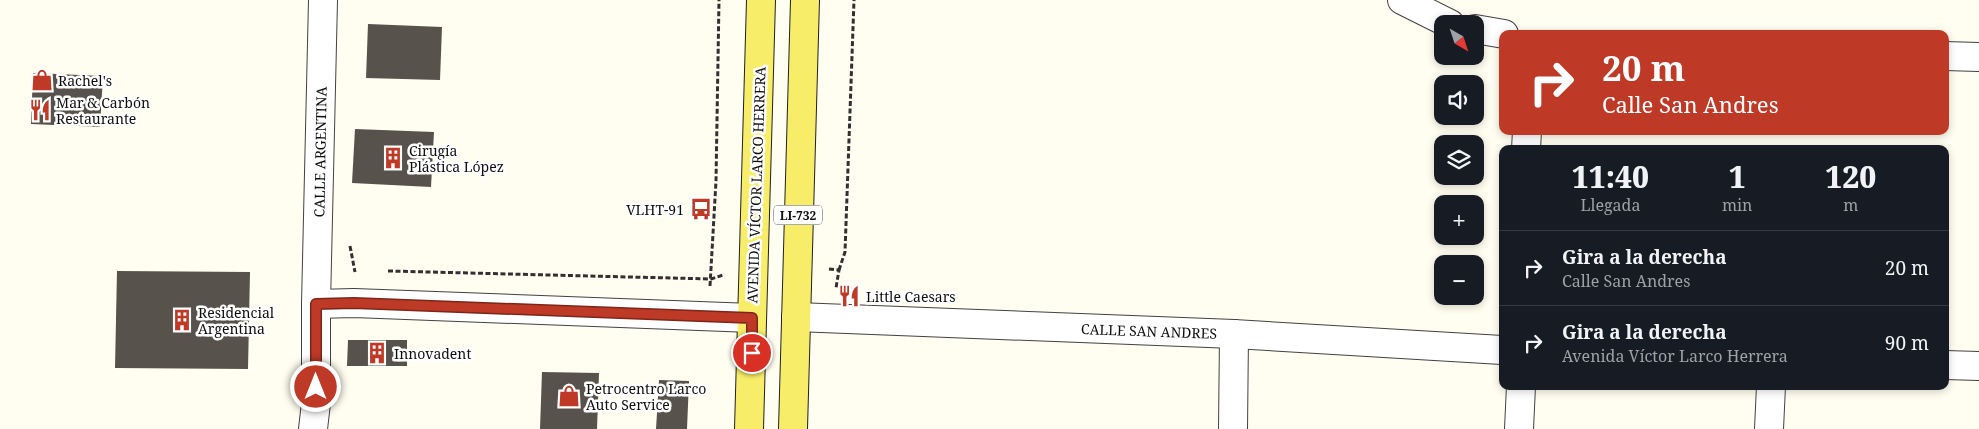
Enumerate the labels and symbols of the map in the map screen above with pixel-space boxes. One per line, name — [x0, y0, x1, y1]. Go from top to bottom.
north arrow — [1434, 15, 1484, 65]
street label: AVENIDA VÍCTOR LARCO HERRERA — [742, 66, 770, 304]
shop icon: Rachel's — [29, 67, 55, 93]
place label: Rachel's — [58, 71, 112, 90]
street label: CALLE ARGENTINA — [309, 86, 331, 218]
place label: Mar & Carbón Restaurante — [56, 93, 150, 128]
restaurant icon: Mar & Carbón Restaurante — [27, 97, 53, 123]
place label: Cirugía Plástica López — [409, 141, 504, 176]
building icon: Cirugía Plástica López — [380, 145, 406, 171]
bus stop icon: VLHT-91 — [688, 196, 714, 222]
place label: VLHT-91 — [626, 200, 684, 219]
road number: LI-732 — [774, 206, 822, 224]
restaurant icon: Little Caesars — [836, 283, 862, 309]
place label: Little Caesars — [866, 287, 956, 306]
place label: Residencial Argentina — [198, 303, 275, 338]
building icon: Residencial Argentina — [169, 307, 195, 333]
street label: CALLE SAN ANDRES — [1081, 319, 1217, 343]
pin — [731, 332, 773, 374]
building icon: Innovadent — [364, 340, 390, 366]
place label: Innovadent — [394, 344, 471, 363]
position arrow — [289, 360, 341, 412]
place label: Petrocentro Larco Auto Service — [586, 379, 706, 414]
shop icon: Petrocentro Larco Auto Service — [556, 383, 582, 409]

